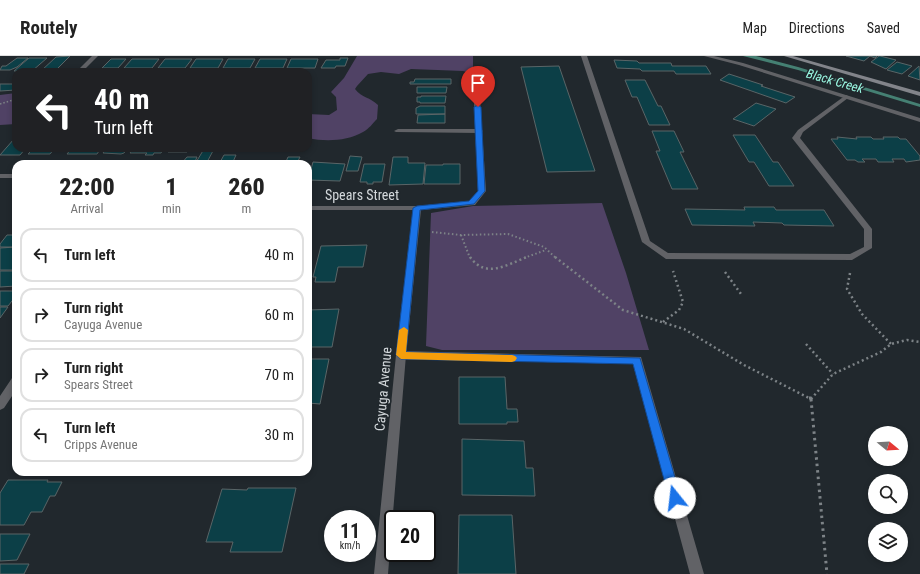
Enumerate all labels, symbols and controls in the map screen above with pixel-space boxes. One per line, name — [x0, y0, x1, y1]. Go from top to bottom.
text: Routely — [20, 16, 77, 39]
text: Map — [743, 20, 767, 36]
text: Directions — [789, 20, 845, 36]
text: Saved — [867, 20, 900, 36]
pin — [461, 66, 495, 107]
water label: Black Creek — [805, 66, 866, 96]
icon: arrive — [467, 72, 489, 94]
text: 40 m — [94, 83, 150, 116]
icon: left — [28, 84, 80, 136]
text: Turn left — [94, 117, 153, 138]
text: 22:00 — [59, 173, 115, 201]
text: 1 — [165, 173, 178, 201]
text: 260 — [228, 173, 265, 201]
street label: Spears Street — [325, 187, 399, 203]
text: Arrival — [70, 201, 104, 216]
text: min — [162, 201, 181, 216]
text: m — [242, 201, 251, 216]
icon: left — [30, 244, 52, 266]
text: Turn left — [64, 246, 115, 264]
text: 40 m — [264, 246, 294, 264]
text: Turn right — [64, 299, 123, 317]
icon: right — [30, 304, 52, 326]
text: 60 m — [264, 306, 294, 324]
text: Cayuga Avenue — [64, 317, 142, 332]
street label: Cayuga Avenue — [371, 346, 395, 432]
text: Turn right — [64, 359, 123, 377]
icon: right — [30, 364, 52, 386]
text: 70 m — [264, 366, 294, 384]
text: Spears Street — [64, 377, 133, 392]
text: Turn left — [64, 419, 115, 437]
icon: left — [30, 424, 52, 446]
text: 30 m — [264, 426, 294, 444]
north arrow — [868, 426, 908, 466]
map controls — [868, 426, 908, 562]
text: Cripps Avenue — [64, 437, 137, 452]
button: search — [868, 474, 908, 514]
position arrow — [654, 477, 696, 519]
speed limit sign: 20 — [384, 510, 436, 562]
text: 11 — [340, 519, 360, 543]
button: layers — [868, 522, 908, 562]
text: km/h — [340, 540, 360, 551]

